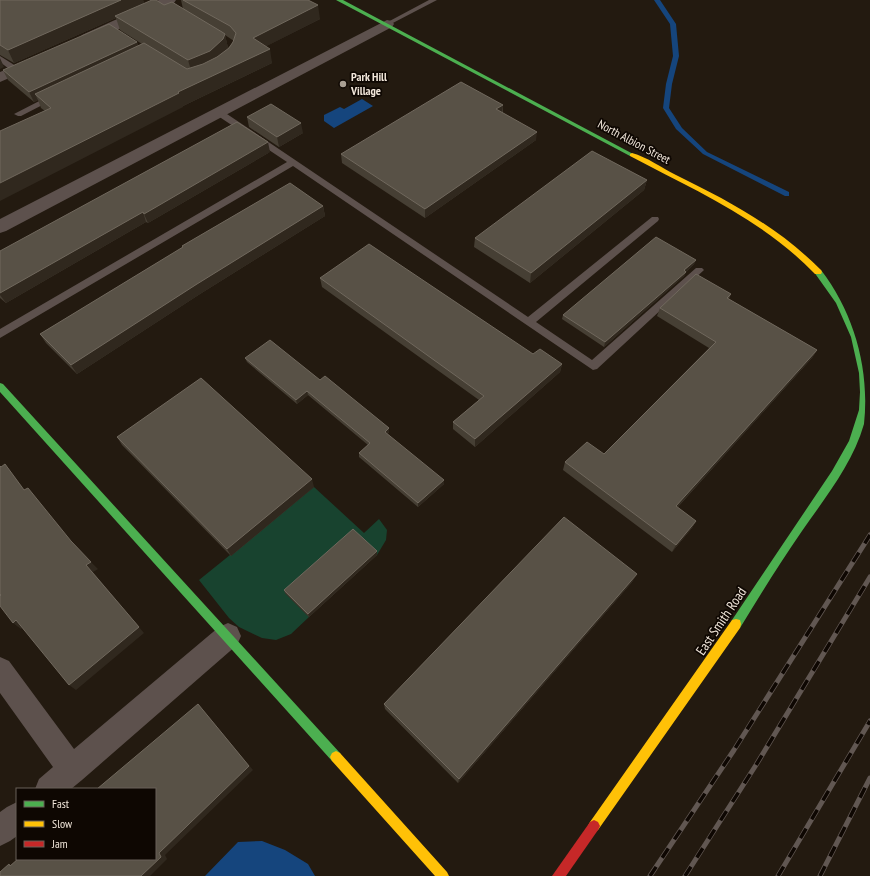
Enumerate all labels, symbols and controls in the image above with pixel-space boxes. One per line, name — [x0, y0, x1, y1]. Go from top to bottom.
place label: Park Hill Village — [350, 69, 387, 98]
marker: Park Hill Village — [338, 79, 348, 89]
street label: North Albion Street — [595, 116, 674, 167]
street label: East Smith Road — [692, 584, 750, 658]
legend — [16, 788, 156, 860]
text: Fast — [52, 796, 70, 811]
text: Slow — [52, 816, 73, 831]
text: Jam — [51, 836, 68, 851]

